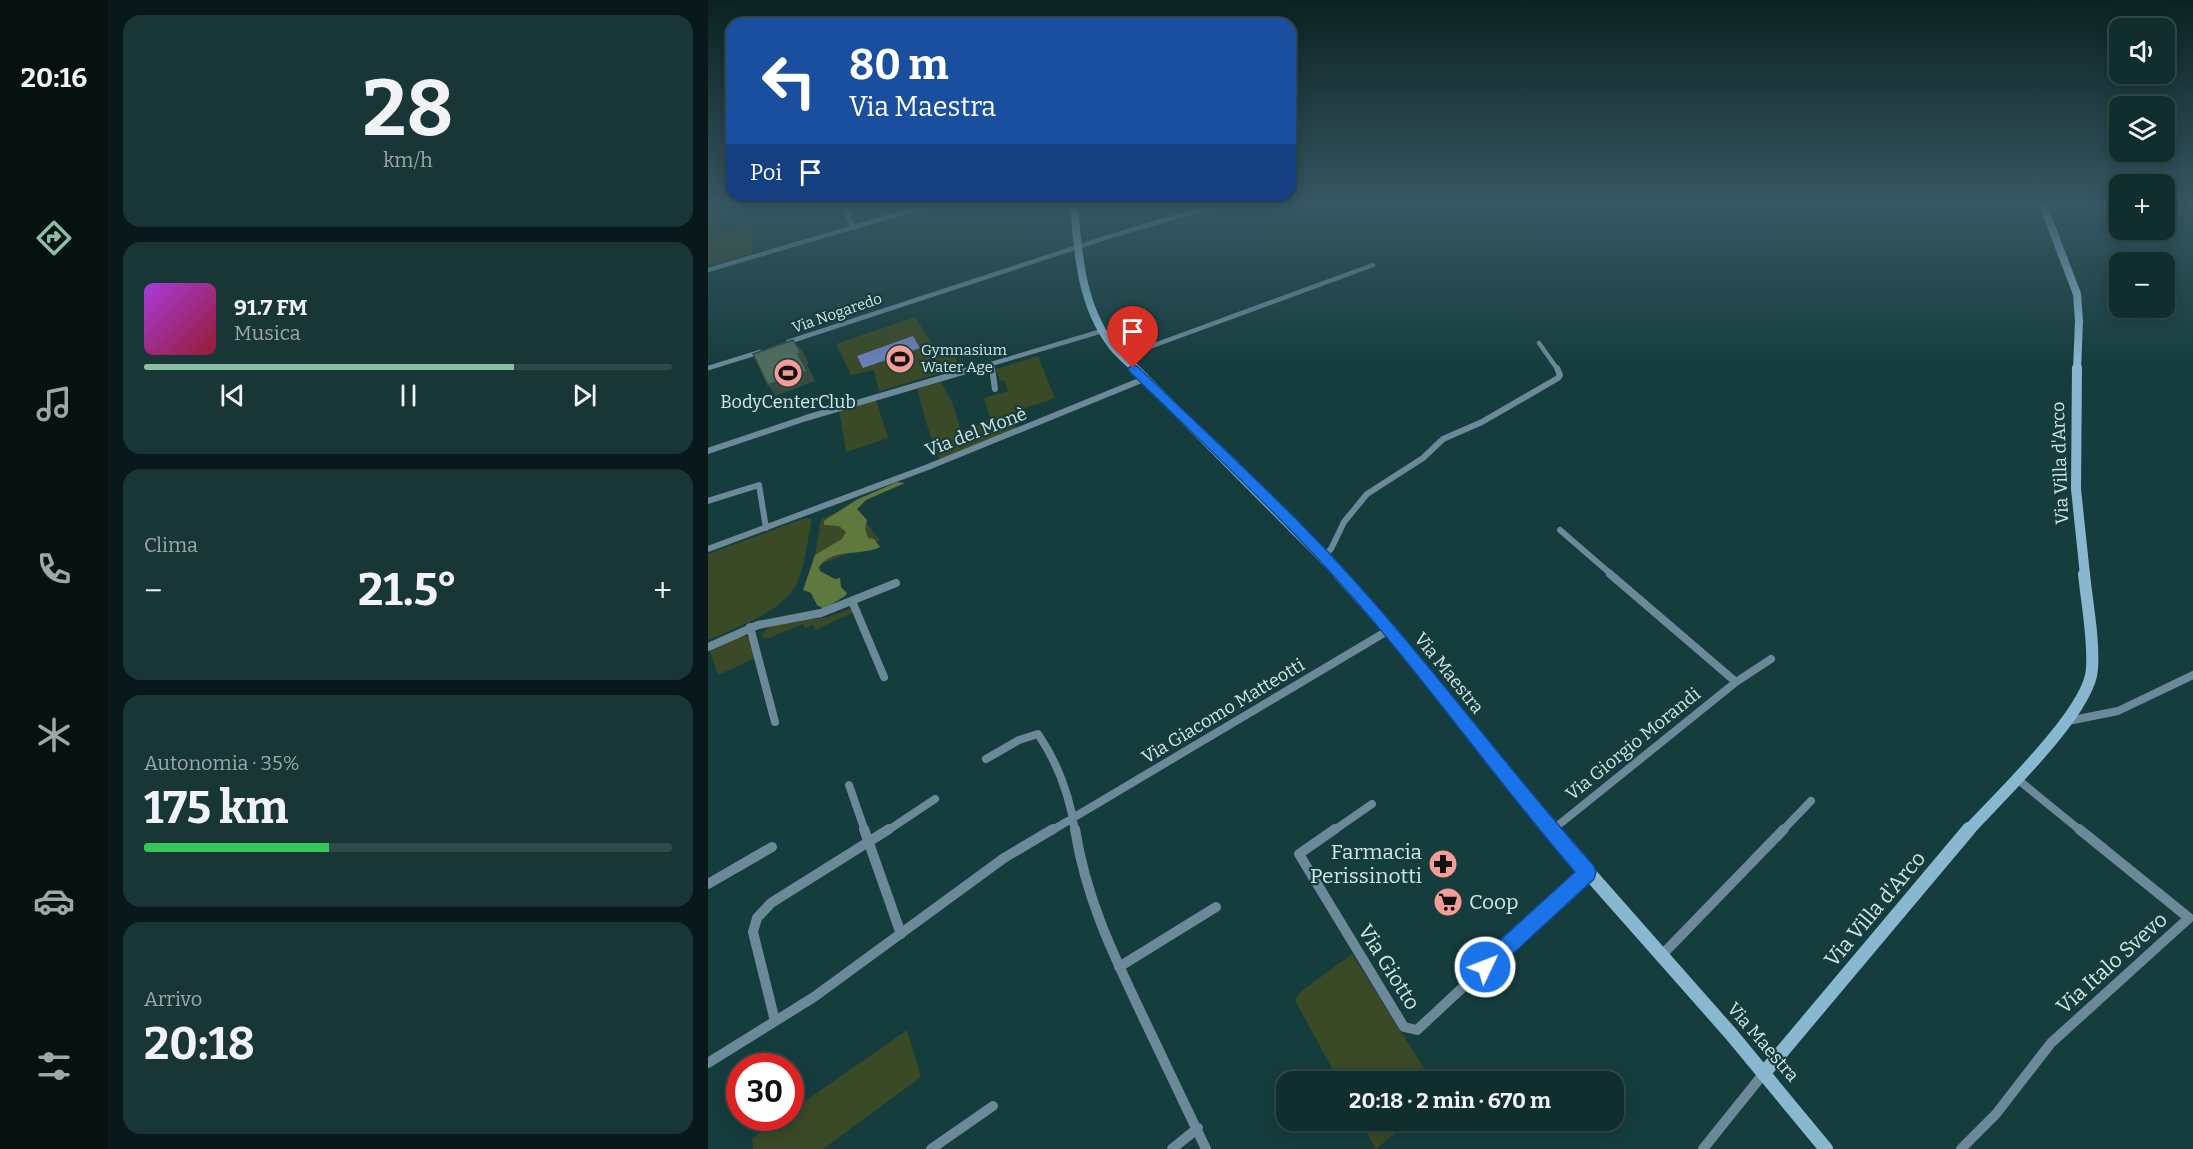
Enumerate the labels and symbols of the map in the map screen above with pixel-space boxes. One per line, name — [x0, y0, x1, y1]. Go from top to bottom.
street label: Via Nogaredo — [790, 289, 884, 337]
pin — [1107, 306, 1158, 368]
place label: Gymnasium Water Age — [921, 341, 1008, 376]
sports icon: Gymnasium Water Age — [884, 343, 916, 375]
sports icon: BodyCenterClub — [772, 357, 804, 389]
place label: BodyCenterClub — [720, 391, 856, 413]
street label: Via Villa d'Arco — [2047, 401, 2073, 525]
street label: Via del Monè — [922, 403, 1030, 461]
street label: Via Maestra — [1410, 628, 1488, 718]
street label: Via Giacomo Matteotti — [1138, 654, 1308, 768]
street label: Via Giorgio Morandi — [1561, 683, 1705, 805]
place label: Farmacia Perissinotti — [1310, 839, 1423, 889]
street label: Via Villa d'Arco — [1819, 846, 1931, 972]
pharmacy icon: Farmacia Perissinotti — [1427, 848, 1459, 880]
supermarket icon: Coop — [1432, 886, 1464, 918]
place label: Coop — [1469, 889, 1519, 915]
street label: Via Italo Svevo — [2051, 906, 2173, 1020]
street label: Via Giotto — [1353, 919, 1425, 1015]
position arrow — [1453, 935, 1517, 999]
street label: Via Maestra — [1723, 998, 1804, 1086]
speed limit sign: 30 — [726, 1053, 804, 1131]

